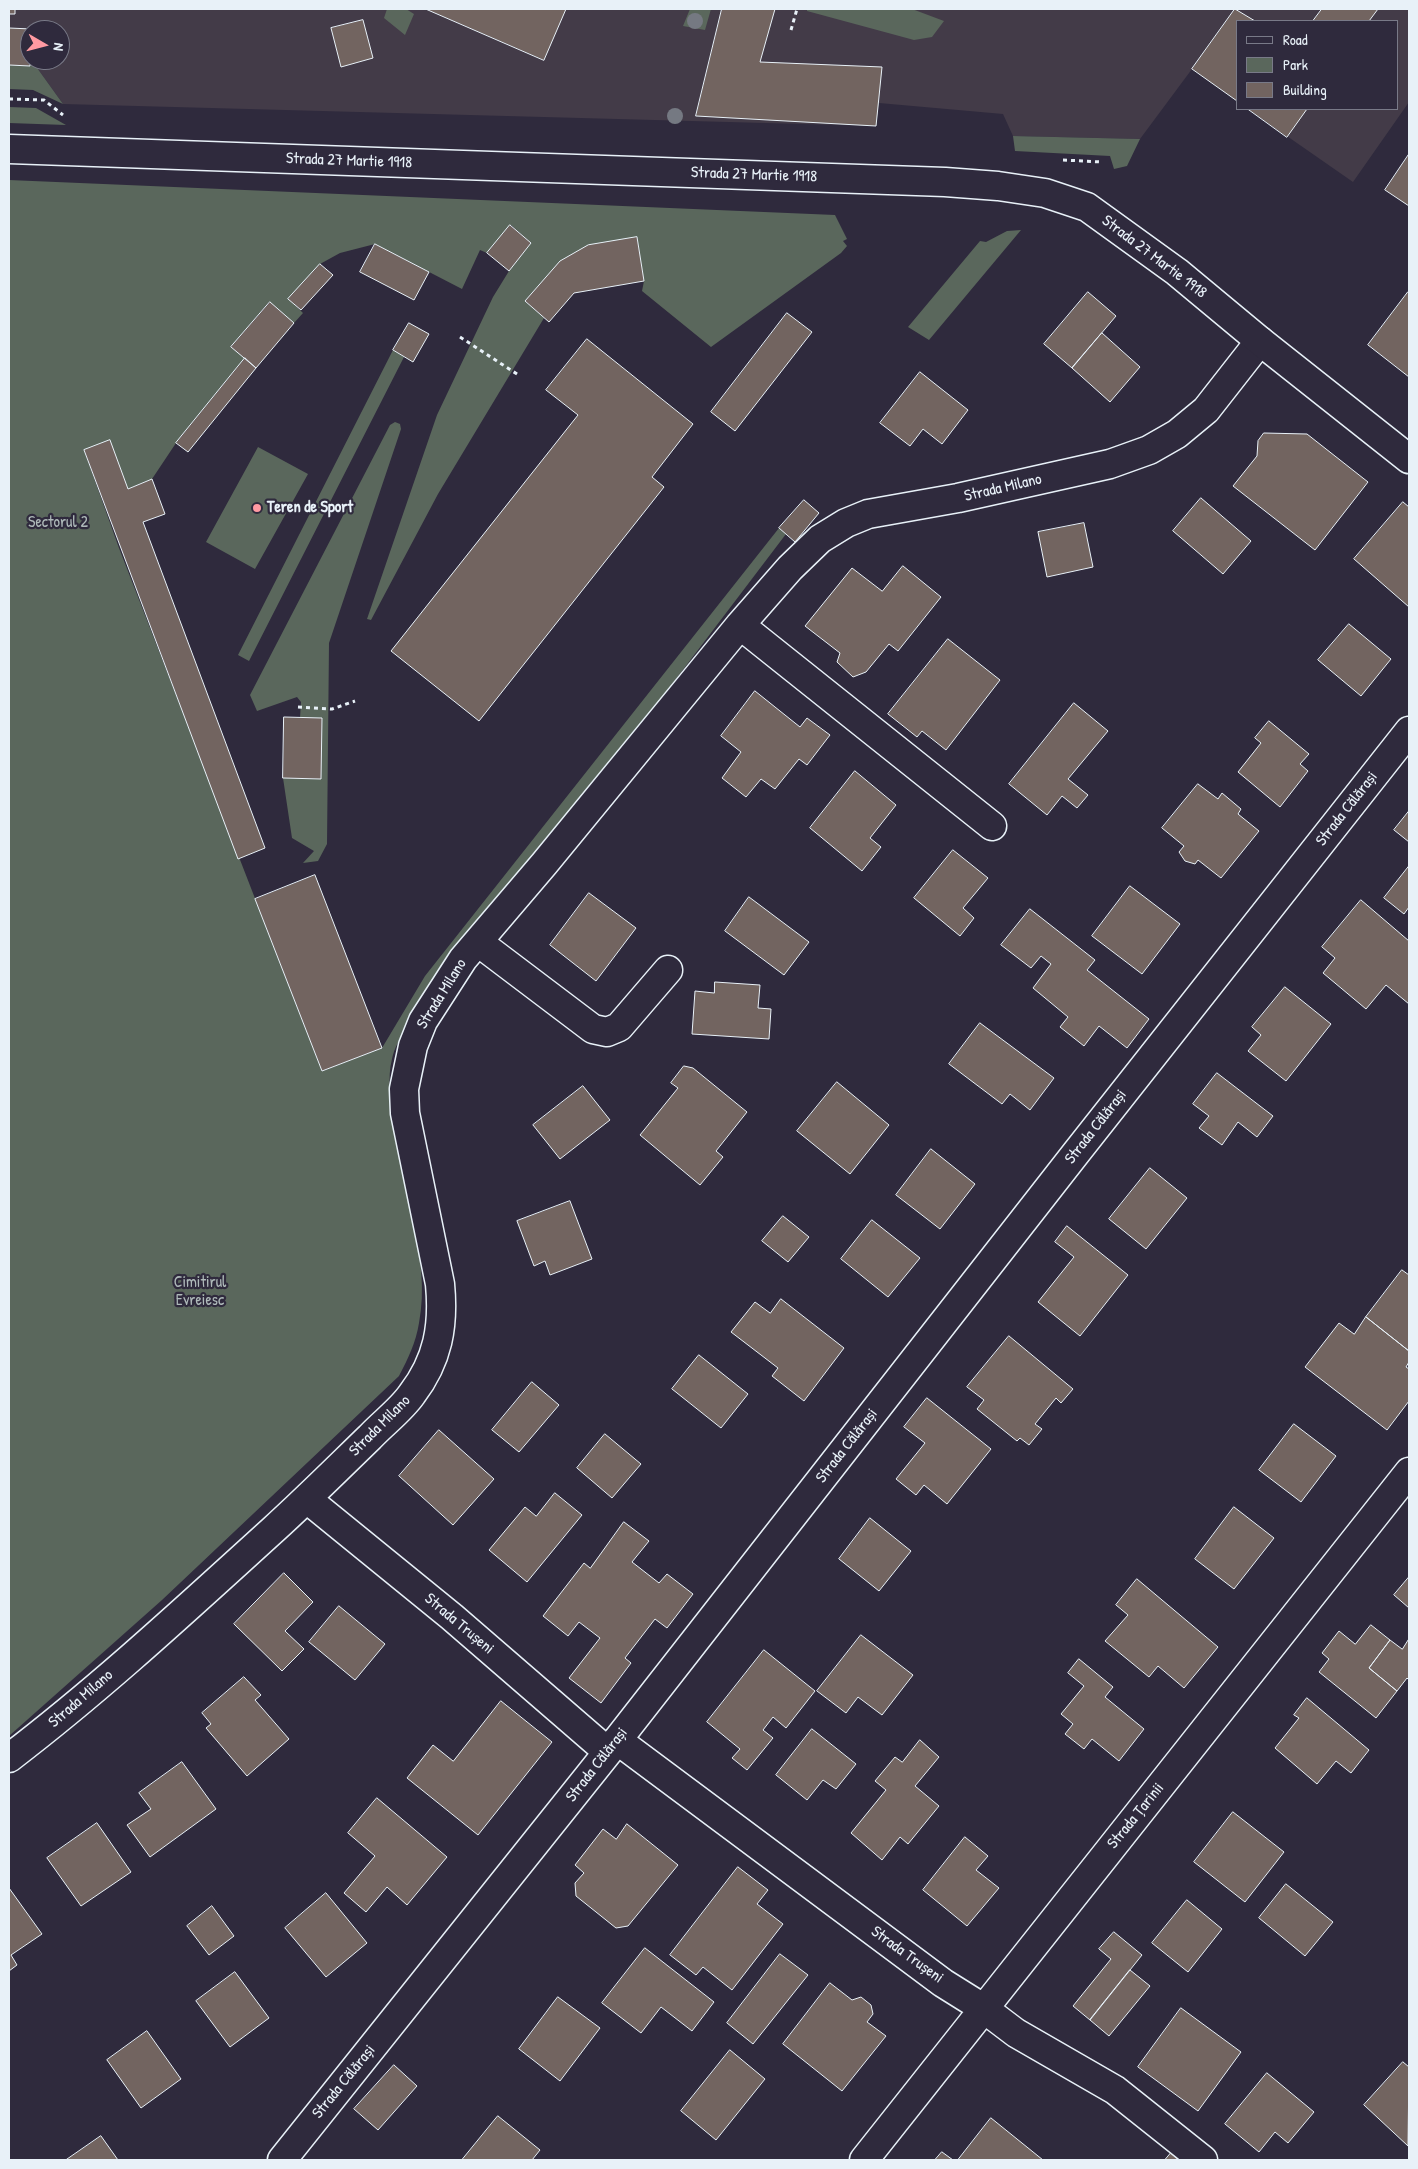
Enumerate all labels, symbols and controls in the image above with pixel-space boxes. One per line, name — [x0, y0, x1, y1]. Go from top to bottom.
north arrow — [20, 20, 70, 70]
legend — [1236, 20, 1398, 110]
text: Road — [1283, 29, 1308, 50]
text: N — [49, 42, 69, 52]
text: Park — [1283, 54, 1308, 75]
text: Building — [1283, 79, 1327, 100]
street label: Strada 27 Martie 1918 — [286, 149, 412, 173]
street label: Strada 27 Martie 1918 — [691, 163, 817, 187]
street label: Strada 27 Martie 1918 — [1098, 211, 1210, 303]
street label: Strada Milano — [962, 470, 1044, 506]
place label: Teren de Sport — [267, 498, 353, 518]
marker: Teren de Sport — [251, 502, 263, 514]
park label: Sectorul 2 — [28, 513, 88, 533]
street label: Strada Călărași — [1312, 768, 1382, 850]
street label: Strada Milano — [413, 956, 471, 1032]
street label: Strada Călărași — [1061, 1086, 1131, 1168]
park label: Cimitirul Evreiesc — [174, 1273, 226, 1311]
street label: Strada Milano — [345, 1391, 415, 1461]
street label: Strada Călărași — [812, 1405, 882, 1487]
street label: Strada Trușeni — [420, 1589, 498, 1659]
street label: Strada Milano — [45, 1666, 117, 1732]
street label: Strada Călărași — [562, 1724, 632, 1806]
street label: Strada Țarinii — [1104, 1779, 1168, 1853]
street label: Strada Trușeni — [867, 1922, 947, 1988]
street label: Strada Călărași — [308, 2041, 380, 2123]

